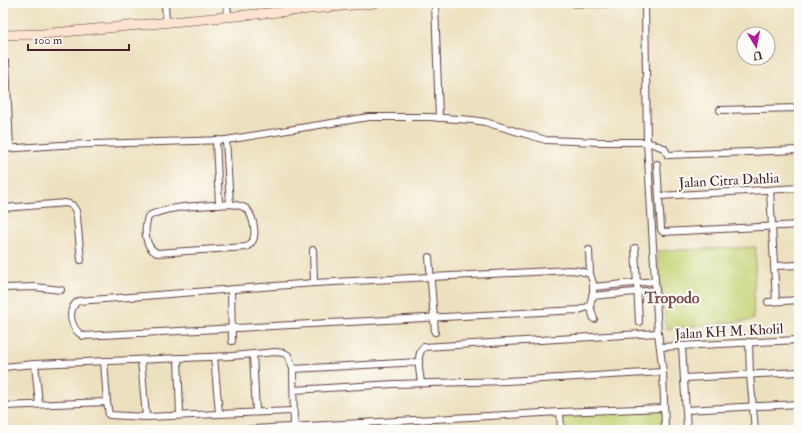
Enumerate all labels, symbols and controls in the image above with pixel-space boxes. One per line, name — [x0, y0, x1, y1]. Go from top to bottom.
scale bar — [28, 26, 129, 52]
north arrow — [736, 26, 776, 66]
text: 100 m — [34, 33, 63, 48]
text: U — [751, 48, 763, 63]
street label: Jalan Citra Dahlia — [677, 169, 780, 192]
district label: Tropodo — [643, 288, 700, 309]
street label: Jalan KH M. Kholil — [673, 320, 784, 343]

